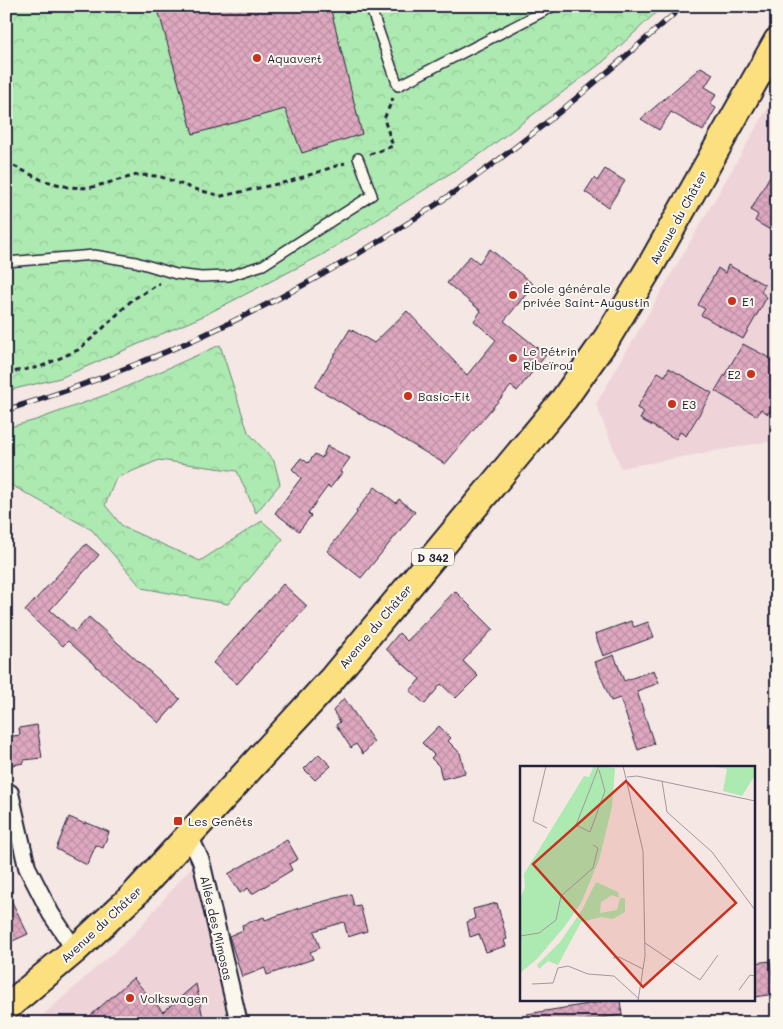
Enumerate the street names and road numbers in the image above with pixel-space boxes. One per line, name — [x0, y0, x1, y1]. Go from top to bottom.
street label: Avenue du Châter — [646, 167, 710, 267]
road number: D 342 — [412, 548, 454, 566]
street label: Avenue du Châter — [335, 581, 415, 671]
street label: Allée des Mimosas — [197, 874, 237, 982]
street label: Avenue du Châter — [57, 882, 145, 966]

